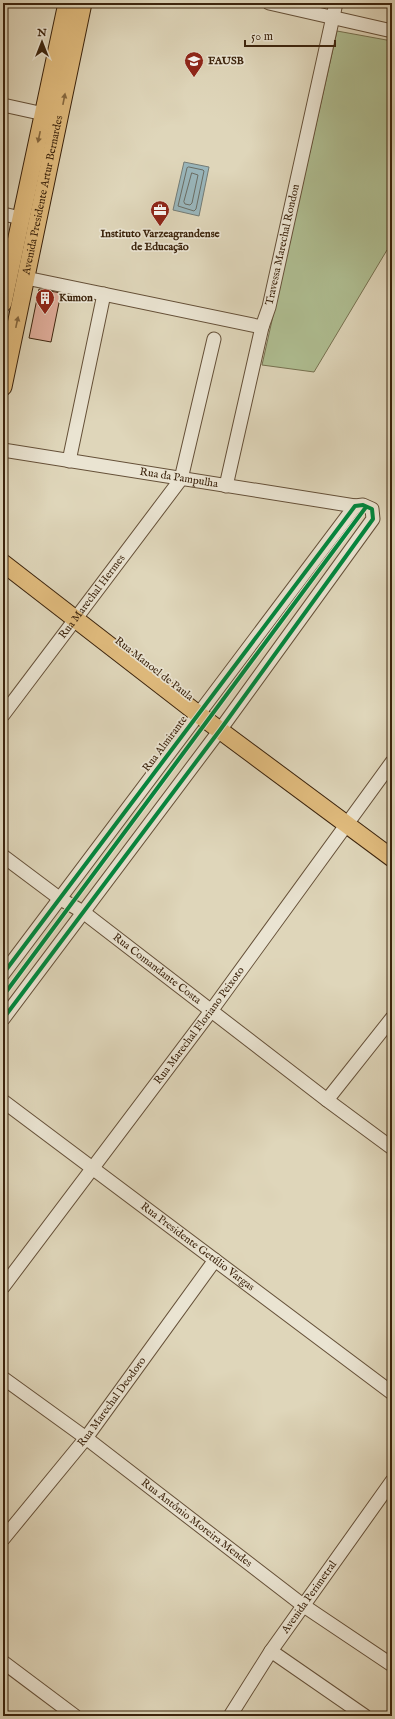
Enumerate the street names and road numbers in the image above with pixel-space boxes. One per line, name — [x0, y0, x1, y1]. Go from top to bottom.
street label: Avenida Presidente Artur Bernardes — [19, 114, 66, 277]
street label: Travessa Marechal Rondon — [263, 183, 303, 306]
street label: Rua da Pampulha — [139, 465, 219, 491]
street label: Rua Marechal Hermes — [56, 552, 129, 642]
street label: Rua Manoel de Paula — [112, 634, 196, 704]
street label: Rua Almirante — [139, 713, 191, 775]
street label: Rua Comandante Costa — [110, 930, 204, 1008]
street label: Rua Marechal Floriano Peixoto — [151, 964, 248, 1087]
street label: Rua Presidente Getúlio Vargas — [138, 1200, 257, 1294]
street label: Rua Marechal Deodoro — [74, 1354, 149, 1450]
street label: Rua Antônio Moreira Mendes — [138, 1476, 255, 1571]
street label: Avenida Perimetral — [278, 1558, 340, 1637]

